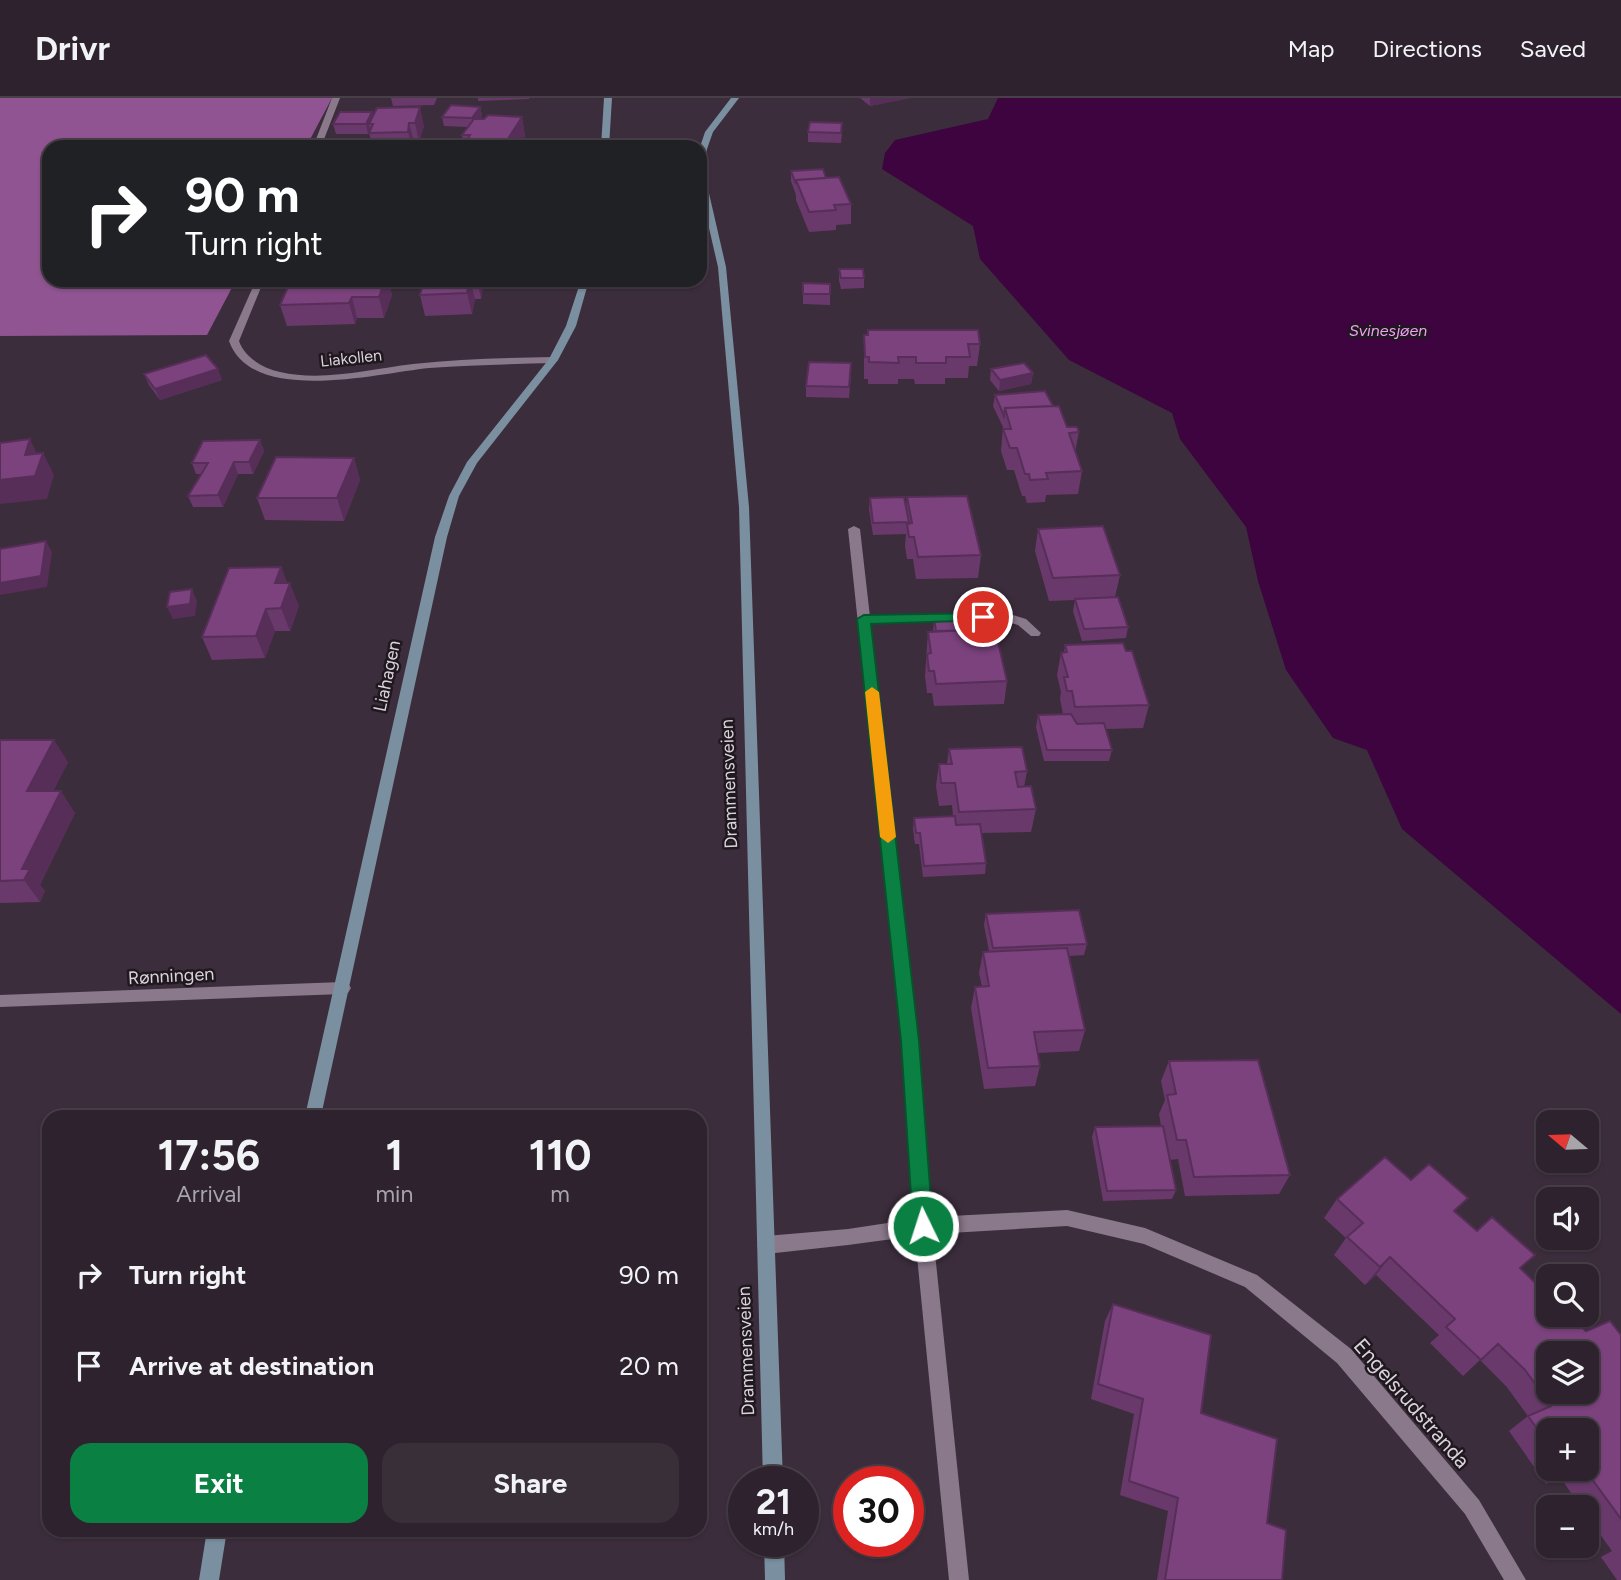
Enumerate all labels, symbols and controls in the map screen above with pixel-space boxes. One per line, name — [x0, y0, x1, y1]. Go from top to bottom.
text: Drivr — [35, 29, 110, 68]
text: Map — [1288, 34, 1334, 63]
text: Directions — [1372, 34, 1482, 63]
text: Saved — [1520, 34, 1586, 63]
text: 90 m — [185, 165, 300, 224]
icon: right — [70, 168, 161, 259]
text: Turn right — [185, 225, 323, 263]
water label: Svinesjøen — [1349, 321, 1427, 340]
street label: Liakollen — [319, 345, 383, 371]
pin — [953, 587, 1013, 647]
icon: arrive — [964, 598, 1002, 636]
street label: Liahagen — [369, 638, 405, 714]
street label: Drammensveien — [716, 719, 742, 849]
street label: Rønningen — [127, 963, 215, 989]
north arrow — [1536, 1110, 1600, 1172]
map controls — [1536, 1110, 1599, 1558]
text: 17:56 — [158, 1130, 260, 1181]
text: 1 — [386, 1130, 403, 1181]
text: 110 — [529, 1130, 591, 1181]
text: Arrival — [176, 1180, 241, 1208]
text: min — [376, 1180, 413, 1208]
text: m — [550, 1180, 570, 1208]
button: sound — [1536, 1187, 1599, 1250]
position arrow — [886, 1189, 960, 1263]
icon: right — [70, 1256, 108, 1294]
text: Turn right — [129, 1259, 246, 1291]
text: 90 m — [619, 1259, 679, 1291]
button: search — [1536, 1264, 1599, 1327]
street label: Drammensveien — [733, 1286, 759, 1416]
street label: Engelsrudstranda — [1349, 1333, 1475, 1473]
button: layers — [1536, 1341, 1599, 1404]
icon: arrive — [70, 1347, 108, 1385]
text: Arrive at destination — [129, 1350, 374, 1382]
text: 20 m — [619, 1350, 679, 1382]
button: + — [1536, 1418, 1599, 1481]
button: Exit — [70, 1443, 368, 1523]
button: Share — [382, 1443, 679, 1523]
speed limit sign: 30 — [833, 1466, 924, 1557]
text: 21 — [756, 1481, 791, 1523]
button: − — [1536, 1495, 1599, 1558]
text: km/h — [753, 1518, 794, 1540]

